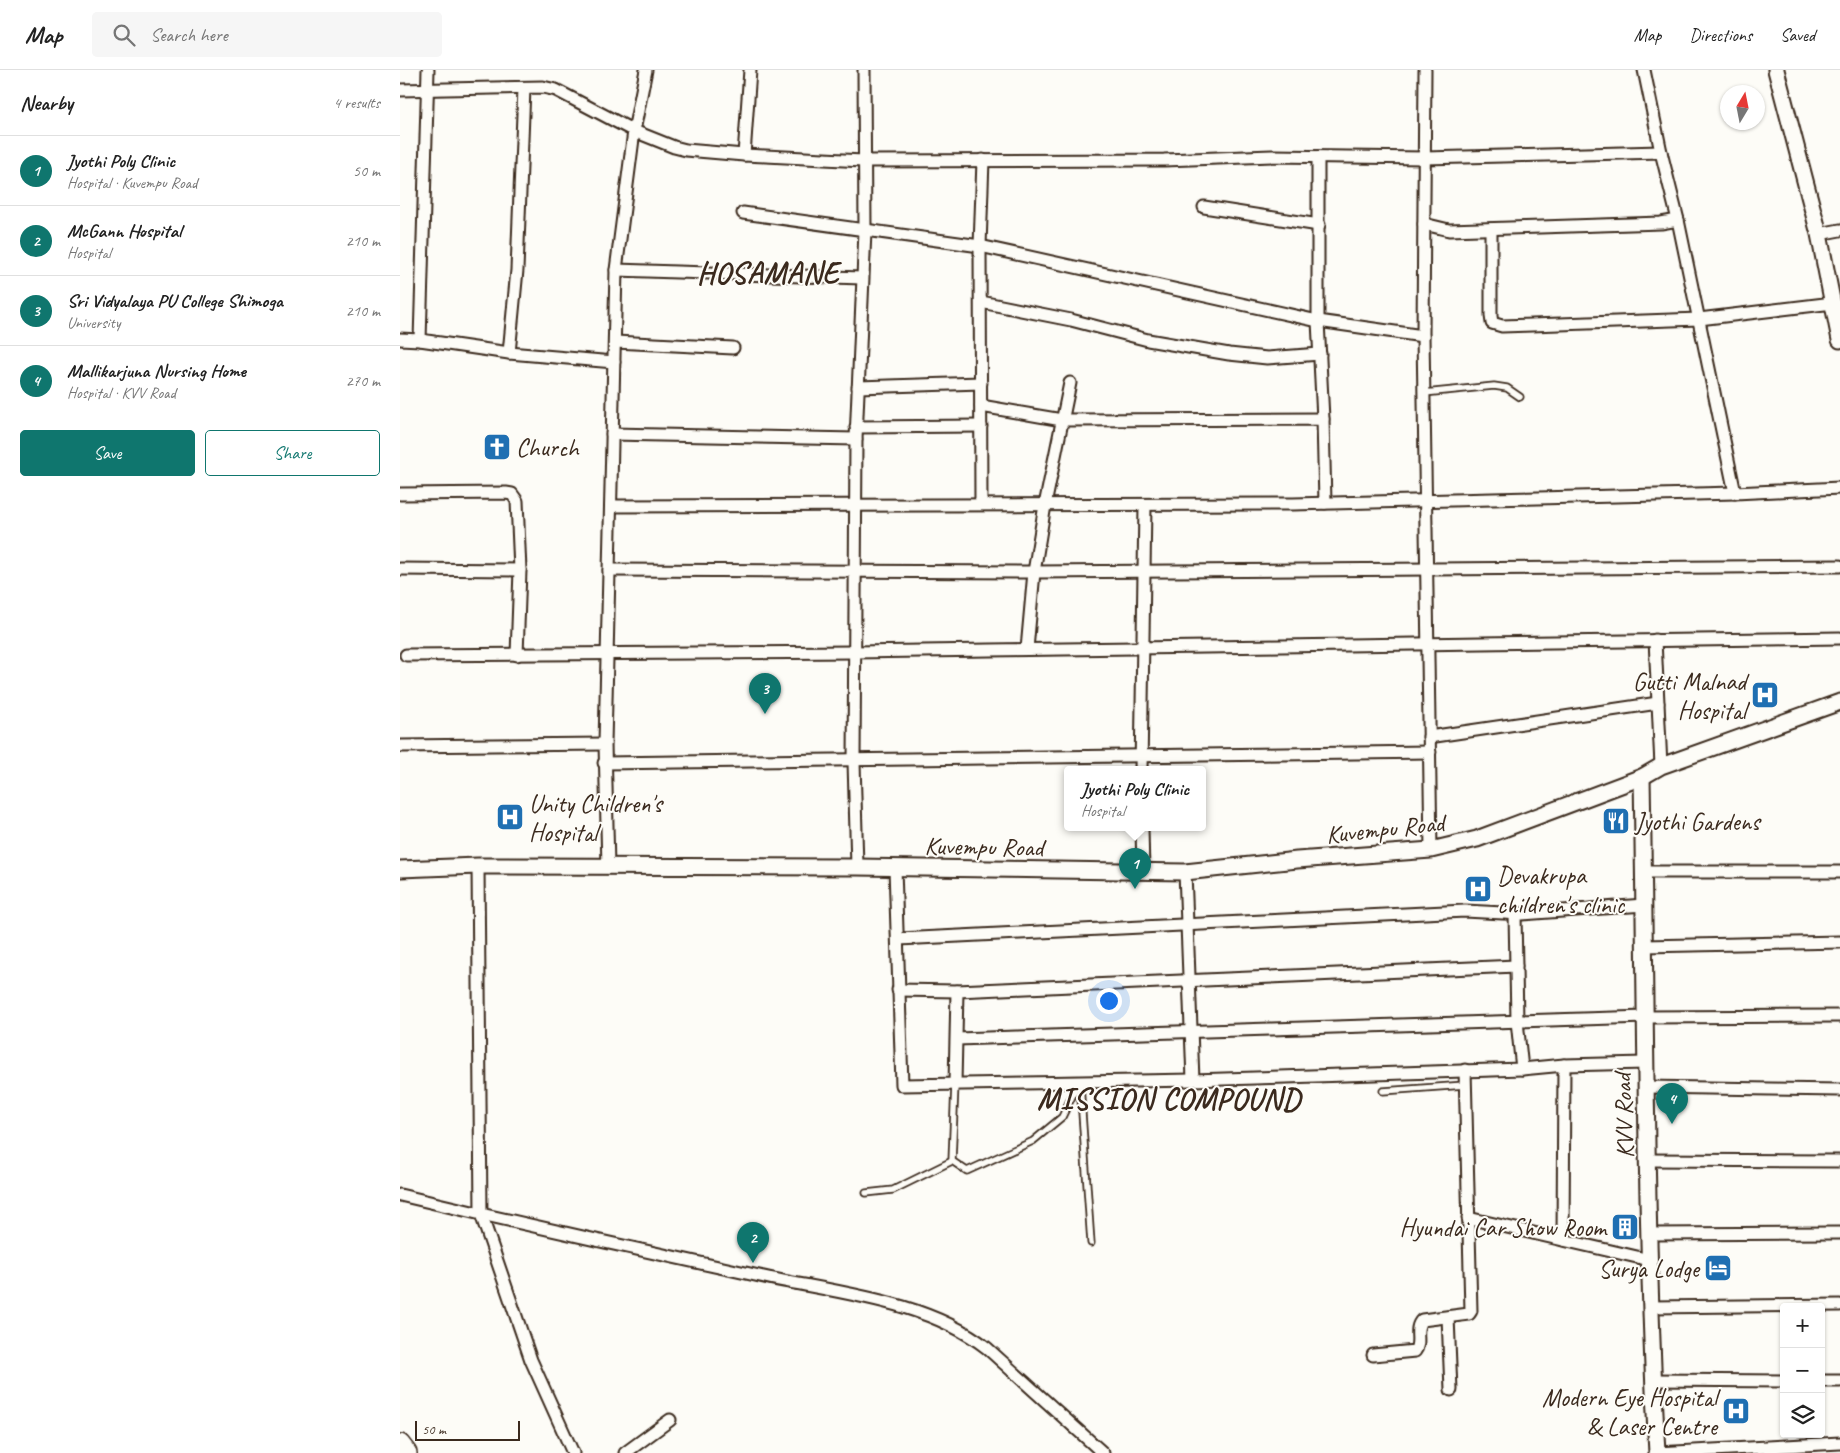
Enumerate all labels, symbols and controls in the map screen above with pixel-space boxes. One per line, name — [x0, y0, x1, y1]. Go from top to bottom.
search box — [92, 12, 442, 57]
text: Map — [25, 20, 62, 50]
icon: search — [110, 21, 138, 49]
text: Search here — [150, 23, 228, 47]
text: Map — [1634, 24, 1661, 46]
text: Directions — [1689, 24, 1752, 46]
text: Saved — [1780, 24, 1815, 46]
north arrow — [1720, 85, 1765, 130]
text: Nearby — [20, 90, 73, 116]
text: 4 results — [333, 93, 380, 113]
text: Jyothi Poly Clinic — [67, 149, 175, 173]
text: 1 — [32, 161, 40, 181]
text: 50 m — [353, 161, 380, 181]
text: Hospital · Kuvempu Road — [67, 173, 197, 193]
text: McGann Hospital — [67, 219, 181, 243]
text: 2 — [32, 231, 40, 251]
text: 210 m — [346, 231, 380, 251]
text: Hospital — [67, 243, 111, 263]
district label: HOSAMANE — [697, 254, 842, 292]
text: Sri Vidyalaya PU College Shimoga — [67, 289, 283, 313]
text: 3 — [32, 301, 40, 321]
text: 210 m — [346, 301, 380, 321]
text: University — [67, 313, 120, 333]
text: Mallikarjuna Nursing Home — [67, 359, 246, 383]
text: 4 — [32, 371, 40, 391]
text: 270 m — [346, 371, 380, 391]
text: Hospital · KVV Road — [67, 383, 176, 403]
button: Save — [20, 430, 195, 476]
button: Share — [205, 430, 380, 476]
church icon: Church — [482, 432, 512, 462]
place label: Church — [516, 432, 580, 464]
place label: Gutti Malnad Hospital — [1633, 666, 1751, 727]
pin: 3 — [749, 673, 781, 714]
hospital icon: Gutti Malnad Hospital — [1750, 680, 1780, 710]
popup — [1064, 766, 1206, 831]
text: Jyothi Poly Clinic — [1081, 777, 1189, 801]
place label: Unity Children's Hospital — [529, 788, 664, 849]
text: Hospital — [1081, 801, 1125, 821]
hospital icon: Unity Children's Hospital — [495, 802, 525, 832]
street label: Kuvempu Road — [1324, 806, 1450, 851]
restaurant icon: Jyothi Gardens — [1601, 806, 1631, 836]
place label: Jyothi Gardens — [1634, 806, 1762, 838]
street label: Kuvempu Road — [924, 830, 1048, 864]
pin: 1 — [1119, 848, 1151, 889]
place label: Devakrupa children's clinic — [1497, 860, 1625, 921]
hospital icon: Devakrupa children's clinic — [1463, 874, 1493, 904]
your location — [1096, 988, 1122, 1014]
street label: KVV Road — [1606, 1069, 1641, 1159]
district label: MISSION COMPOUND — [1037, 1080, 1303, 1118]
pin: 4 — [1656, 1083, 1688, 1124]
place label: Hyundai Car Show Room — [1399, 1212, 1608, 1244]
building icon: Hyundai Car Show Room — [1610, 1212, 1640, 1242]
pin: 2 — [737, 1222, 769, 1263]
place label: Surya Lodge — [1598, 1253, 1701, 1285]
hotel icon: Surya Lodge — [1703, 1253, 1733, 1283]
map controls — [1780, 1303, 1825, 1438]
button: + — [1780, 1303, 1825, 1348]
button: − — [1780, 1348, 1825, 1393]
place label: Modern Eye Hospital & Laser Centre — [1542, 1382, 1722, 1443]
button: layers — [1780, 1393, 1825, 1438]
hospital icon: Modern Eye Hospital & Laser Centre — [1721, 1396, 1751, 1426]
scale bar — [415, 1418, 520, 1441]
text: 50 m — [422, 1421, 446, 1438]

